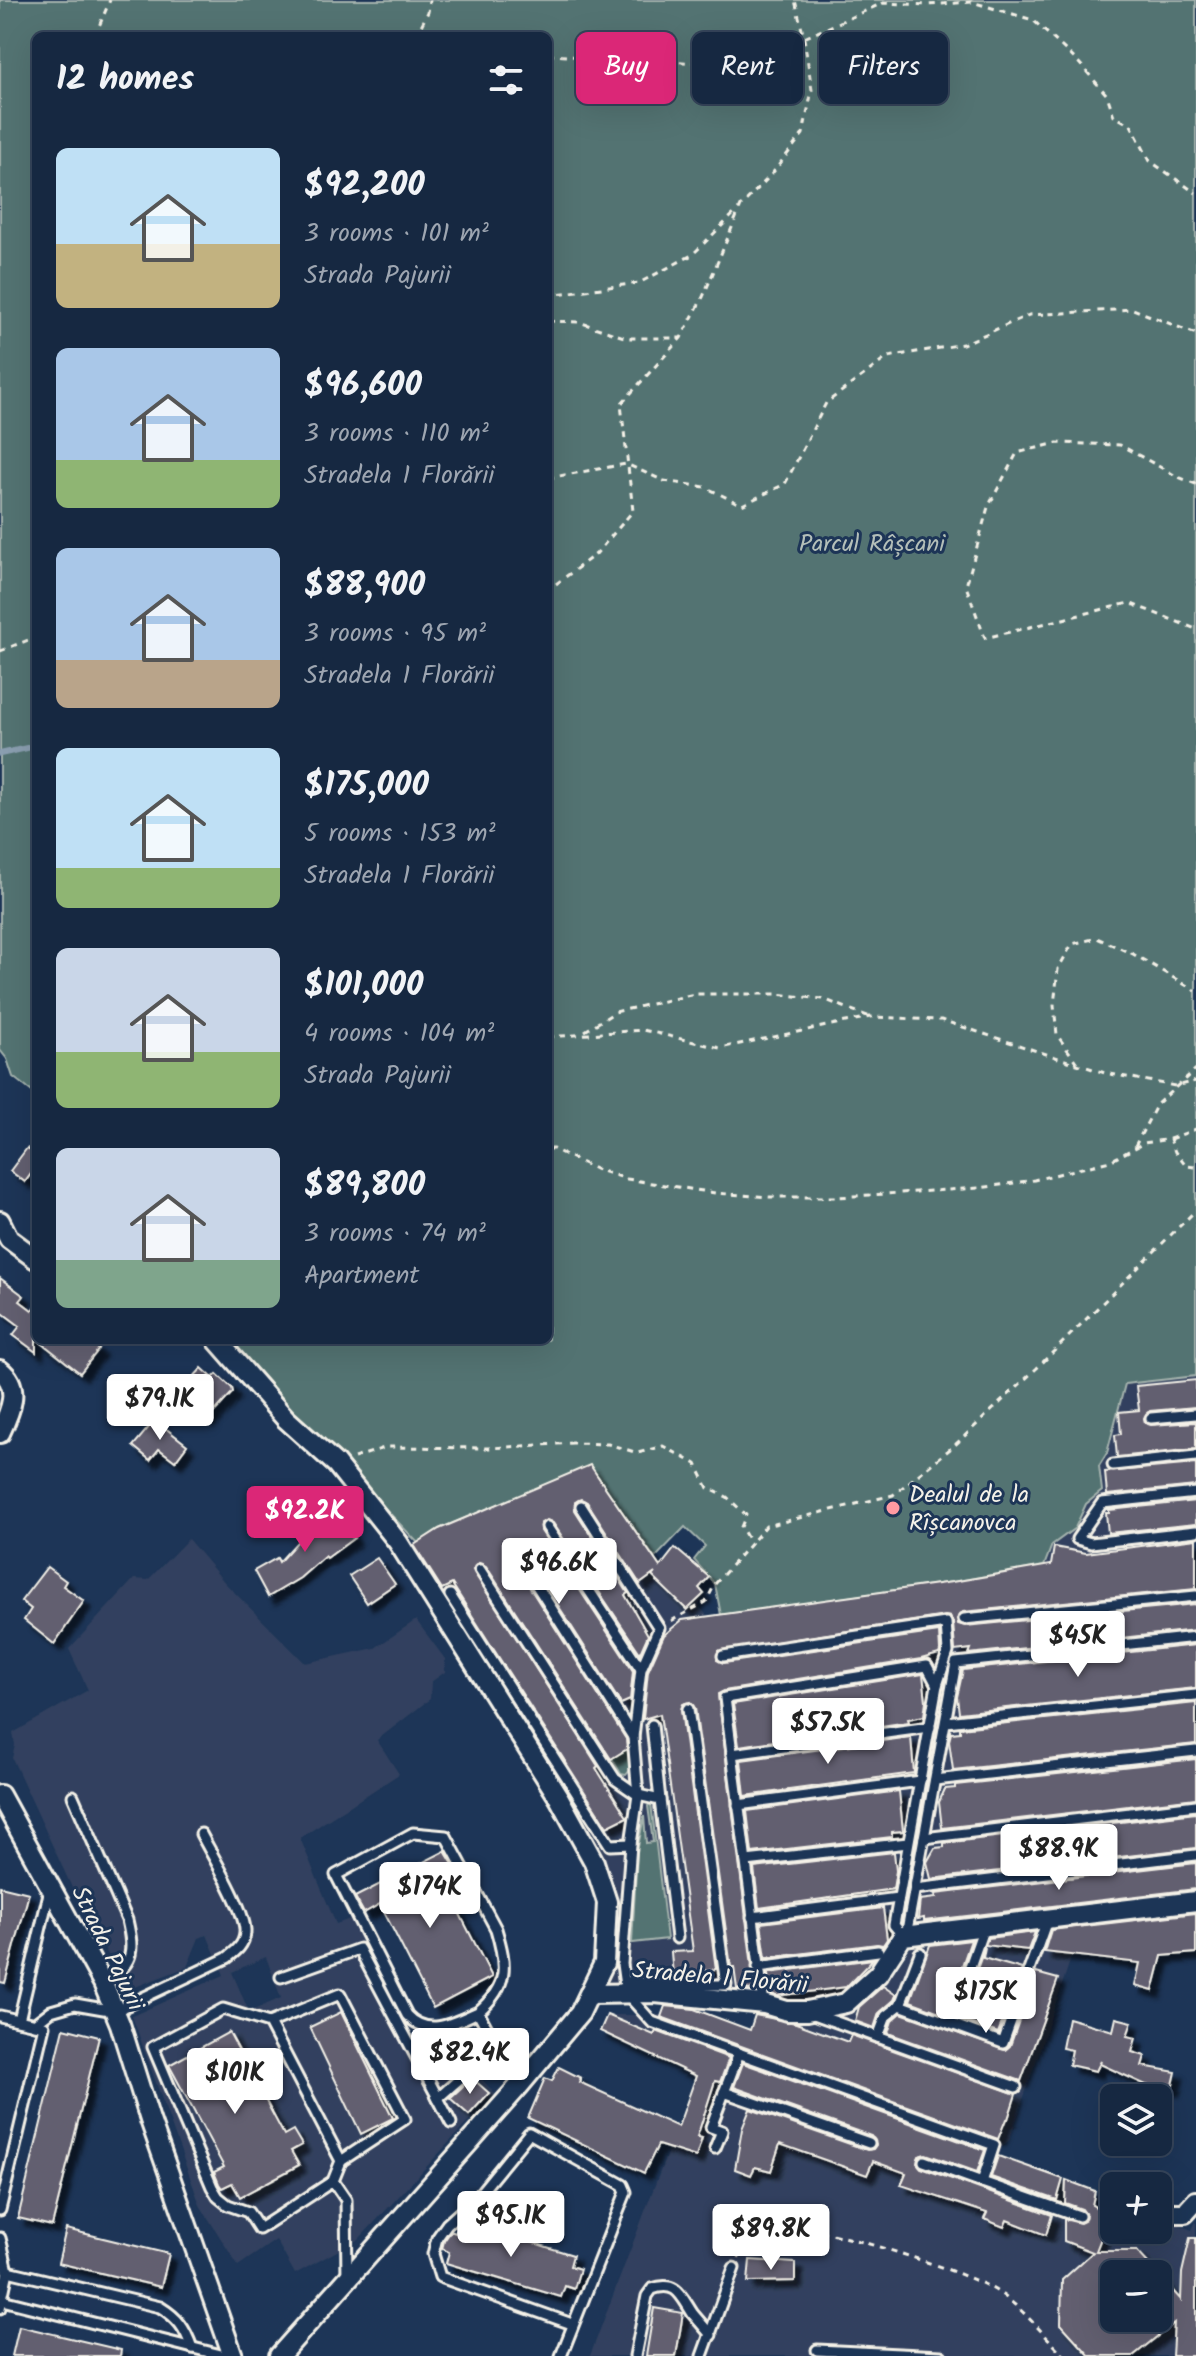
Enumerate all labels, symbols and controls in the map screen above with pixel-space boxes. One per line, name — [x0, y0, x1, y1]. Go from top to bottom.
chip: Buy — [576, 32, 676, 104]
chip: Rent — [692, 32, 803, 104]
chip: Filters — [819, 32, 948, 104]
text: 12 homes — [56, 53, 194, 107]
icon: filters — [484, 58, 528, 102]
text: $92,200 — [304, 159, 425, 213]
icon: home — [120, 180, 216, 276]
text: 3 rooms · 101 m² — [304, 213, 489, 255]
text: Strada Pajurii — [304, 255, 451, 297]
text: $96,600 — [304, 359, 422, 413]
icon: home — [120, 380, 216, 476]
text: 3 rooms · 110 m² — [304, 413, 489, 455]
text: Stradela 1 Florării — [304, 455, 495, 497]
park label: Parcul Râșcani — [799, 525, 946, 564]
text: $88,900 — [304, 559, 425, 613]
icon: home — [120, 580, 216, 676]
text: 3 rooms · 95 m² — [304, 613, 486, 655]
text: Stradela 1 Florării — [304, 655, 495, 697]
text: $175,000 — [304, 759, 429, 813]
icon: home — [120, 780, 216, 876]
text: 5 rooms · 153 m² — [304, 813, 495, 855]
text: Stradela 1 Florării — [304, 855, 495, 897]
text: $101,000 — [304, 959, 423, 1013]
icon: home — [120, 980, 216, 1076]
text: 4 rooms · 104 m² — [304, 1013, 494, 1055]
text: Strada Pajurii — [304, 1055, 451, 1097]
text: $89,800 — [304, 1159, 425, 1213]
icon: home — [120, 1180, 216, 1276]
text: 3 rooms · 74 m² — [304, 1213, 486, 1255]
text: Apartment — [304, 1255, 419, 1297]
pin: $79.1K — [95, 1374, 225, 1442]
text: $79.1K — [125, 1379, 195, 1421]
place label: Dealul de la Rîșcanovca — [909, 1476, 1029, 1543]
pin: $92.2K — [240, 1486, 370, 1554]
text: $92.2K — [265, 1491, 345, 1533]
marker: Dealul de la Rîșcanovca — [884, 1499, 902, 1517]
pin: $96.6K — [494, 1538, 624, 1606]
text: $96.6K — [520, 1543, 598, 1585]
pin: $45K — [1031, 1611, 1125, 1679]
text: $45K — [1049, 1616, 1107, 1658]
pin: $57.5K — [763, 1698, 893, 1766]
text: $57.5K — [790, 1703, 866, 1745]
pin: $88.9K — [994, 1824, 1124, 1892]
text: $88.9K — [1018, 1829, 1100, 1871]
pin: $174K — [374, 1862, 486, 1930]
text: $174K — [397, 1867, 463, 1909]
street label: Strada Pajurii — [59, 1879, 154, 2019]
street label: Stradela 1 Florării — [631, 1951, 810, 2006]
pin: $175K — [930, 1967, 1042, 2035]
text: $175K — [954, 1972, 1018, 2014]
pin: $82.4K — [405, 2028, 535, 2096]
text: $82.4K — [429, 2033, 511, 2075]
pin: $101K — [179, 2048, 291, 2116]
text: $101K — [205, 2053, 265, 2095]
map controls — [1100, 2084, 1172, 2332]
button: layers — [1100, 2084, 1172, 2156]
button: + — [1100, 2172, 1172, 2244]
pin: $95.1K — [446, 2191, 576, 2259]
text: $95.1K — [475, 2196, 547, 2238]
pin: $89.8K — [706, 2204, 836, 2272]
text: $89.8K — [730, 2209, 812, 2251]
button: − — [1100, 2260, 1172, 2332]

